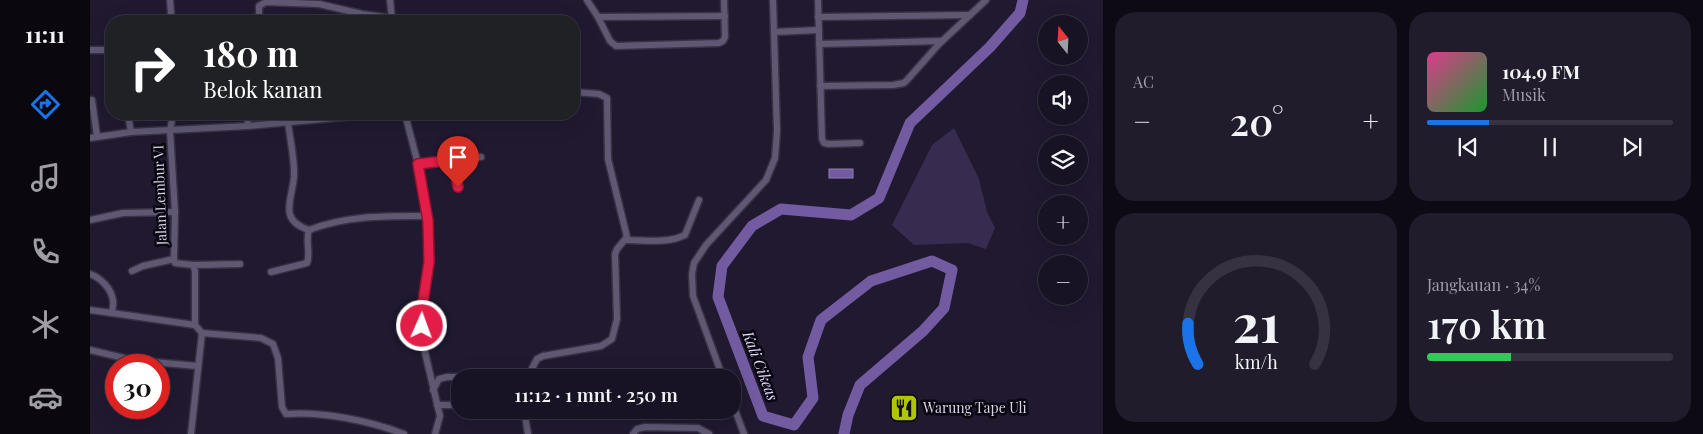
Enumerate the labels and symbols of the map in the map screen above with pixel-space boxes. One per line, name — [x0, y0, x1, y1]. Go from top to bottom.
north arrow — [1038, 15, 1088, 65]
pin — [437, 136, 479, 187]
street label: Jalan Lembur VI — [148, 144, 171, 246]
position arrow — [395, 299, 447, 351]
water label: Kali Cikeas — [738, 327, 783, 404]
speed limit sign: 30 — [105, 354, 170, 419]
restaurant icon: Warung Tape Uli — [889, 393, 919, 423]
place label: Warung Tape Uli — [922, 398, 1027, 417]

